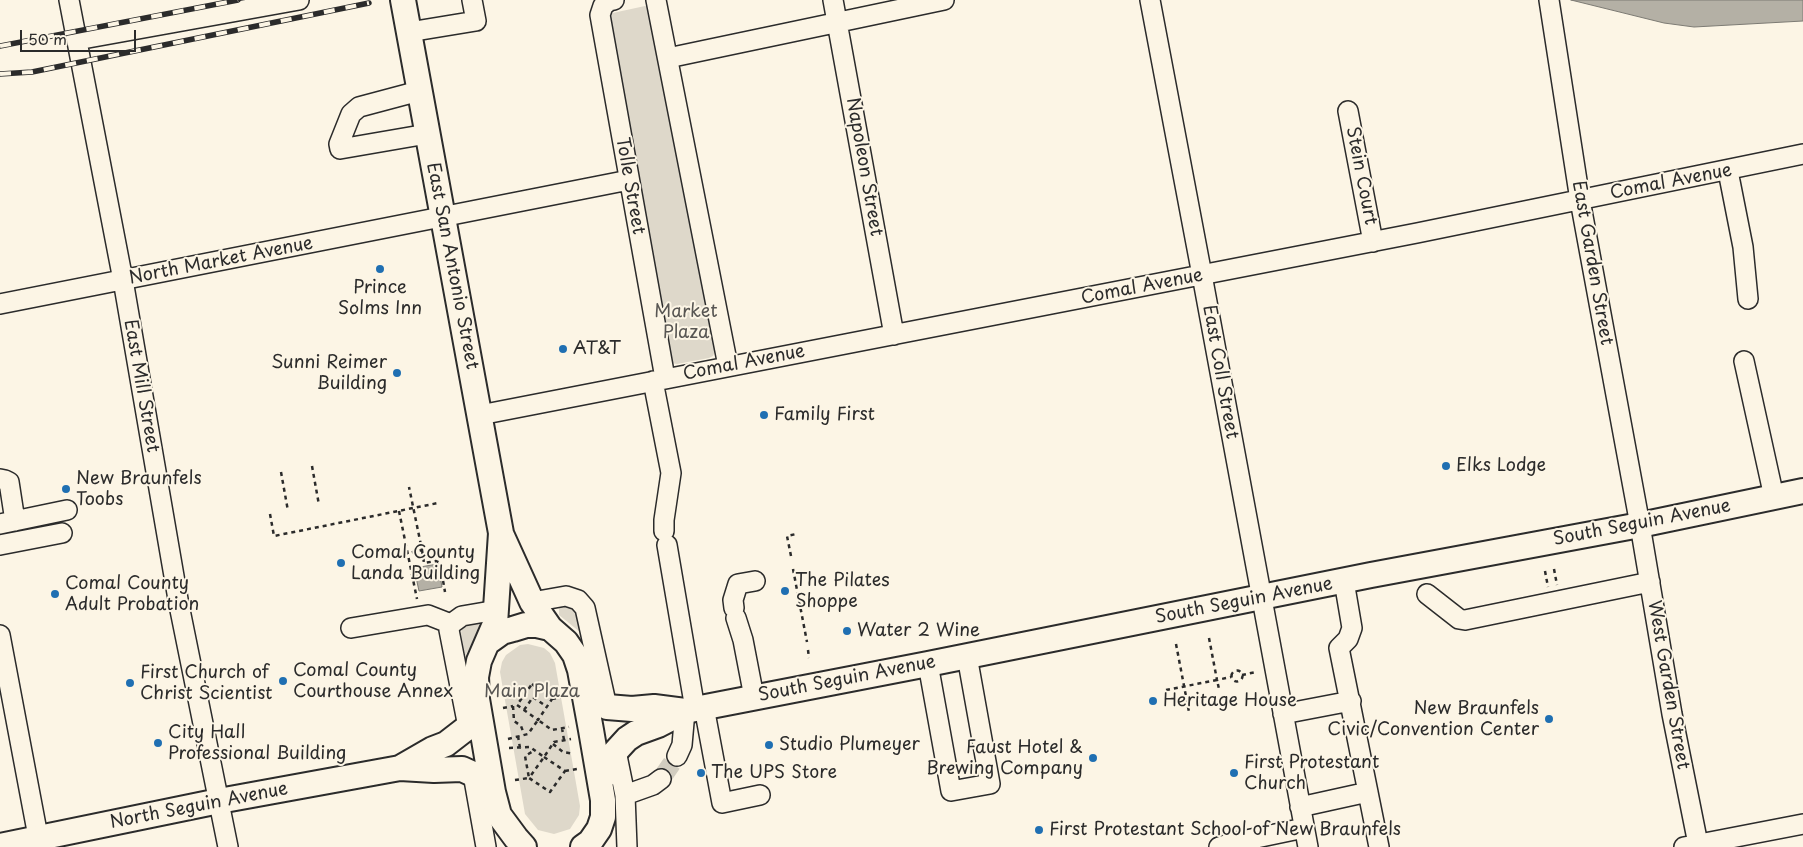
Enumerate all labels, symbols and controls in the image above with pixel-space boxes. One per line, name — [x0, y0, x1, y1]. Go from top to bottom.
scale bar — [22, 20, 139, 52]
text: 50 m — [28, 27, 67, 50]
street label: Napoleon Street — [841, 96, 887, 238]
street label: Stein Court — [1341, 125, 1381, 227]
street label: Tolle Street — [611, 136, 649, 236]
street label: Comal Avenue — [1608, 160, 1734, 204]
street label: East San Antonio Street — [421, 161, 483, 371]
street label: East Garden Street — [1567, 179, 1617, 347]
street label: North Market Avenue — [127, 233, 315, 289]
marker: Prince Solms Inn — [374, 263, 386, 275]
street label: Comal Avenue — [1079, 265, 1205, 309]
place label: Prince Solms Inn — [338, 277, 422, 320]
park label: Market Plaza — [654, 301, 718, 344]
street label: East Coll Street — [1198, 303, 1242, 441]
street label: East Mill Street — [119, 318, 163, 454]
place label: AT&T — [573, 338, 621, 360]
street label: Comal Avenue — [681, 341, 807, 385]
marker: AT&T — [557, 343, 569, 355]
place label: Sunni Reimer Building — [271, 352, 387, 394]
marker: Sunni Reimer Building — [391, 367, 403, 379]
place label: Family First — [774, 404, 875, 426]
marker: Family First — [758, 409, 770, 421]
place label: Elks Lodge — [1456, 455, 1546, 477]
marker: Elks Lodge — [1440, 460, 1452, 472]
place label: New Braunfels Toobs — [76, 468, 202, 510]
marker: New Braunfels Toobs — [60, 483, 72, 495]
street label: South Seguin Avenue — [1552, 495, 1732, 551]
place label: Comal County Landa Building — [351, 542, 480, 584]
marker: Comal County Landa Building — [335, 557, 347, 569]
place label: The Pilates Shoppe — [795, 570, 889, 612]
place label: Comal County Adult Probation — [65, 573, 199, 616]
street label: South Seguin Avenue — [1154, 573, 1334, 629]
marker: The Pilates Shoppe — [779, 585, 791, 597]
marker: Comal County Adult Probation — [49, 588, 61, 600]
street label: West Garden Street — [1642, 599, 1694, 771]
place label: Water 2 Wine — [857, 620, 980, 642]
marker: Water 2 Wine — [841, 625, 853, 637]
street label: South Seguin Avenue — [757, 651, 937, 707]
place label: Comal County Courthouse Annex — [293, 660, 453, 702]
place label: First Church of Christ Scientist — [140, 662, 273, 704]
marker: Comal County Courthouse Annex — [277, 675, 289, 687]
marker: First Church of Christ Scientist — [124, 677, 136, 689]
park label: Main Plaza — [484, 681, 580, 703]
place label: Heritage House — [1163, 690, 1297, 712]
marker: Heritage House — [1147, 695, 1159, 707]
place label: New Braunfels Civic/Convention Center — [1327, 698, 1539, 741]
marker: New Braunfels Civic/Convention Center — [1543, 713, 1555, 725]
place label: City Hall Professional Building — [168, 722, 346, 764]
place label: Studio Plumeyer — [779, 734, 920, 756]
marker: City Hall Professional Building — [152, 737, 164, 749]
place label: Faust Hotel & Brewing Company — [926, 737, 1083, 780]
marker: Studio Plumeyer — [763, 739, 775, 751]
marker: Faust Hotel & Brewing Company — [1087, 752, 1099, 764]
place label: First Protestant Church — [1244, 752, 1379, 794]
place label: The UPS Store — [711, 762, 837, 784]
marker: The UPS Store — [695, 767, 707, 779]
marker: First Protestant Church — [1228, 767, 1240, 779]
street label: North Seguin Avenue — [108, 778, 290, 834]
place label: First Protestant School of New Braunfels — [1049, 819, 1401, 841]
marker: First Protestant School of New Braunfels — [1033, 824, 1045, 836]

